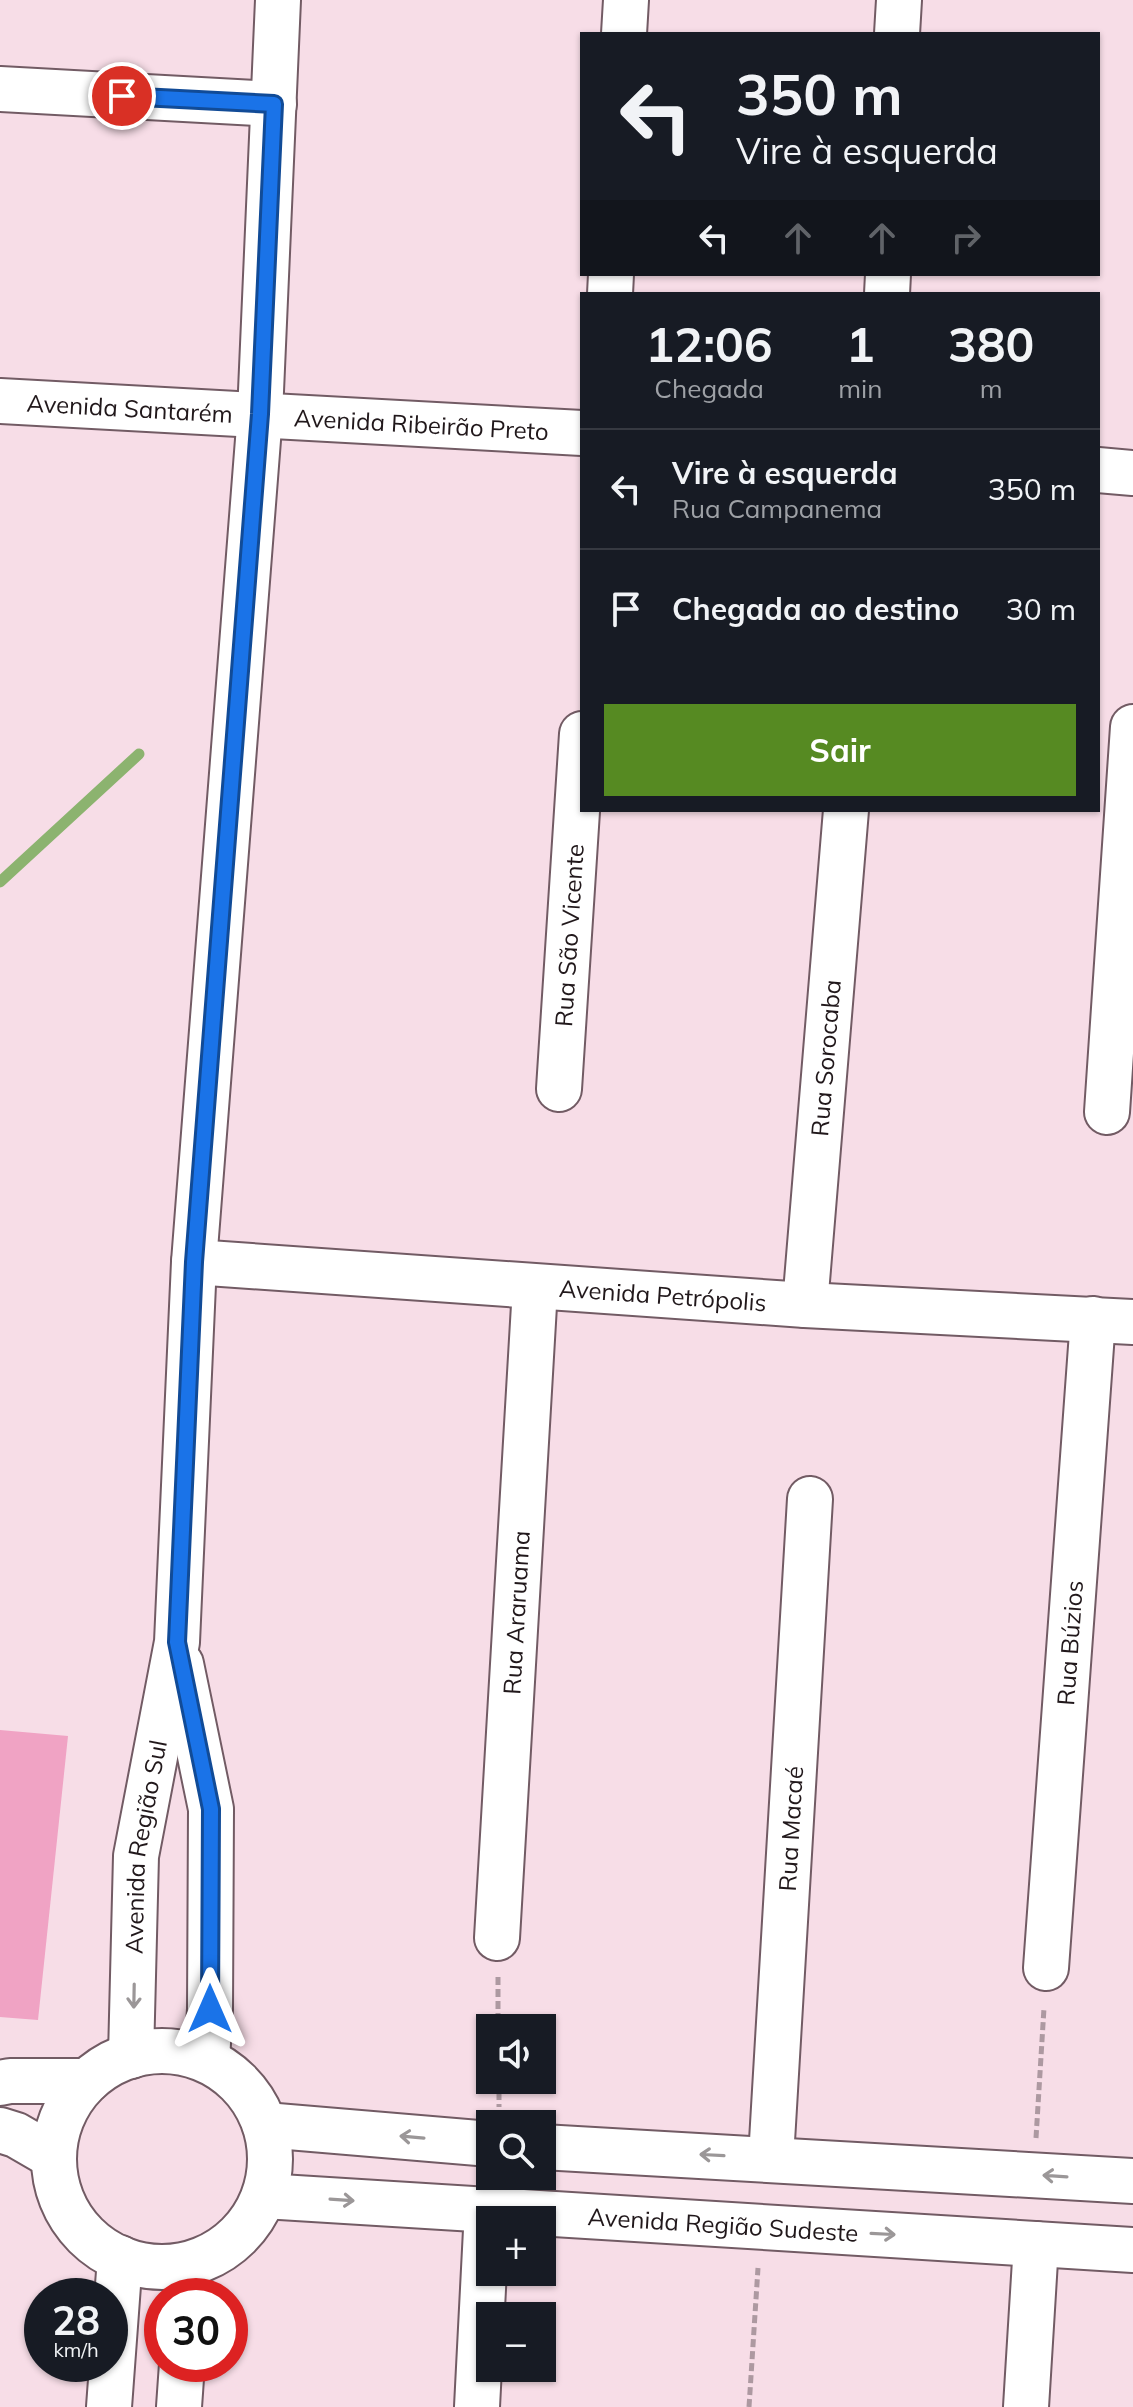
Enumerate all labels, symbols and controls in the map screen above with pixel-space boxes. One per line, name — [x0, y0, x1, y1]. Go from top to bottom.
text: 350 m — [736, 59, 903, 129]
pin — [88, 62, 156, 130]
icon: left — [604, 64, 708, 168]
icon: arrive — [100, 74, 144, 118]
text: Vire à esquerda — [736, 128, 998, 173]
icon: left — [692, 216, 736, 260]
icon: ahead — [776, 216, 820, 260]
icon: ahead — [860, 216, 904, 260]
icon: right — [944, 216, 988, 260]
text: 12:06 — [646, 314, 773, 374]
text: 1 — [846, 314, 875, 374]
text: 380 — [948, 314, 1034, 374]
text: Chegada — [654, 372, 764, 405]
text: min — [838, 372, 882, 405]
text: m — [980, 372, 1003, 405]
street label: Avenida Santarém — [26, 387, 234, 429]
street label: Avenida Ribeirão Preto — [293, 402, 550, 446]
text: Vire à esquerda — [672, 454, 898, 492]
icon: left — [604, 467, 648, 511]
text: 350 m — [988, 470, 1076, 508]
text: Rua Campanema — [672, 492, 882, 525]
icon: arrive — [604, 587, 648, 631]
text: Chegada ao destino — [672, 590, 959, 628]
text: 30 m — [1006, 590, 1076, 628]
button: Sair — [604, 704, 1076, 796]
street label: Rua São Vicente — [548, 843, 590, 1028]
street label: Rua Sorocaba — [804, 978, 847, 1137]
street label: Avenida Petrópolis — [558, 1273, 768, 1317]
street label: Rua Araruama — [496, 1530, 536, 1695]
street label: Rua Búzios — [1050, 1579, 1089, 1706]
street label: Avenida Região Sul — [119, 1737, 173, 1954]
street label: Rua Macaé — [772, 1765, 809, 1892]
position arrow — [168, 1967, 252, 2051]
one-way arrow — [126, 1982, 142, 2009]
map controls — [476, 2014, 556, 2382]
button: sound — [476, 2014, 556, 2094]
button: search — [476, 2110, 556, 2190]
one-way arrow — [399, 2129, 426, 2144]
one-way arrow — [699, 2147, 726, 2162]
one-way arrow — [1042, 2168, 1069, 2183]
one-way arrow — [328, 2193, 355, 2208]
street label: Avenida Região Sudeste — [587, 2201, 859, 2248]
button: + — [476, 2206, 556, 2286]
one-way arrow — [870, 2227, 896, 2242]
speed limit sign: 30 — [144, 2278, 248, 2382]
text: 28 — [52, 2295, 100, 2345]
button: − — [476, 2302, 556, 2382]
text: km/h — [53, 2337, 99, 2362]

